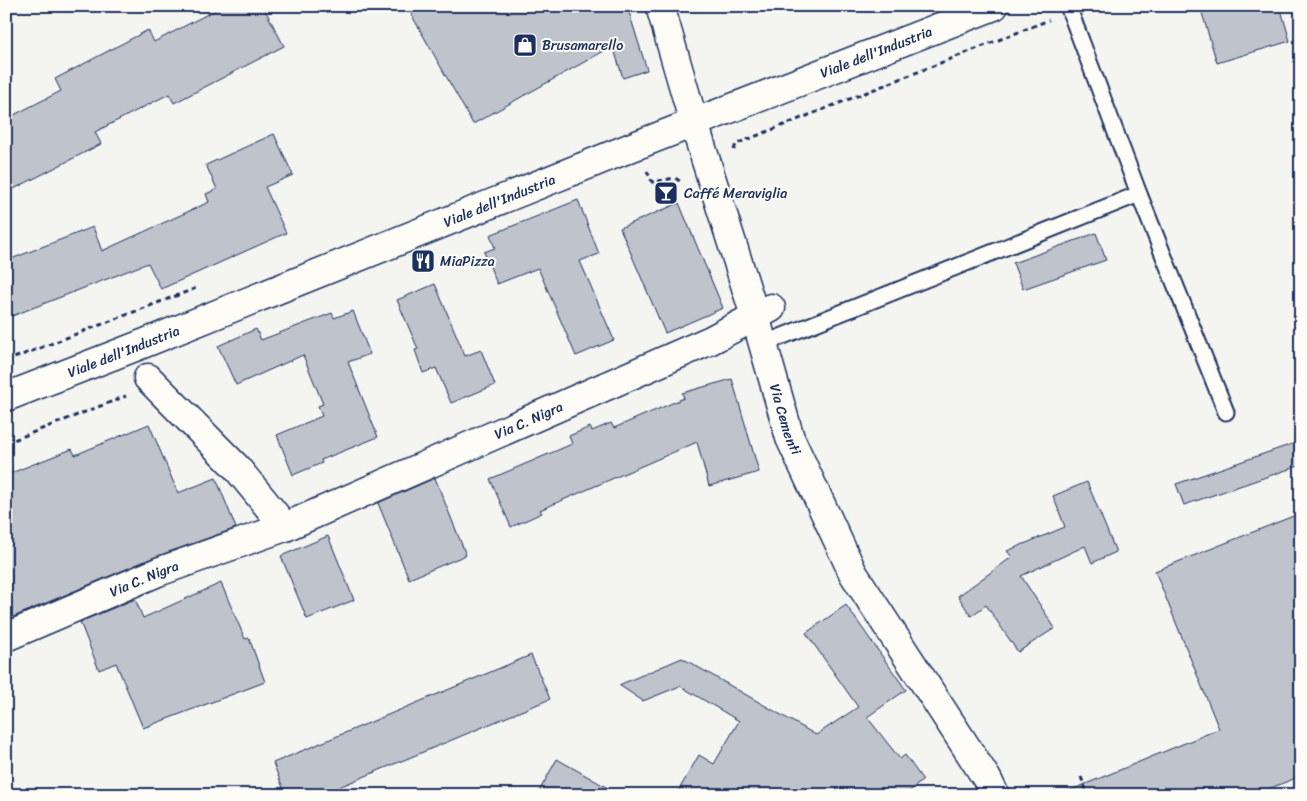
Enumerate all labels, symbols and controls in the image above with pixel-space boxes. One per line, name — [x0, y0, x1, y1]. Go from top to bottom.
street label: Viale dell'Industria — [816, 19, 936, 85]
shop icon: Brusamarello — [512, 32, 538, 58]
place label: Brusamarello — [542, 33, 623, 58]
street label: Viale dell'Industria — [440, 167, 559, 234]
bar icon: Caffé Meraviglia — [653, 180, 679, 206]
place label: Caffé Meraviglia — [684, 181, 787, 206]
restaurant icon: MiaPizza — [410, 248, 436, 274]
place label: MiaPizza — [440, 249, 495, 274]
street label: Viale dell'Industria — [64, 318, 183, 385]
street label: Via Cementi — [763, 381, 809, 460]
street label: Via C. Nigra — [490, 394, 567, 446]
street label: Via C. Nigra — [105, 553, 182, 604]

